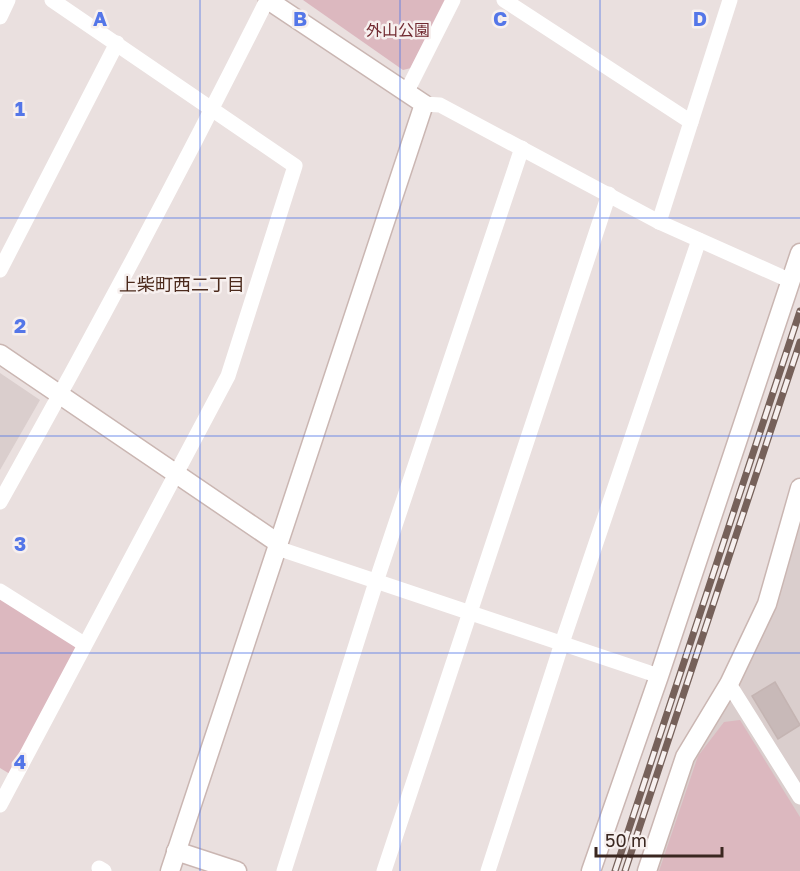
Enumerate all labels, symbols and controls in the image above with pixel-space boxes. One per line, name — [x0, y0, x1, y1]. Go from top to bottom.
text: A — [93, 6, 107, 30]
text: B — [293, 6, 307, 30]
text: C — [493, 6, 507, 30]
text: D — [693, 6, 707, 30]
park label: 外山公園 — [366, 20, 430, 40]
text: 1 — [15, 96, 25, 120]
district label: 上柴町西二丁目 — [119, 273, 245, 295]
text: 2 — [14, 313, 26, 337]
text: 3 — [14, 531, 26, 555]
text: 4 — [14, 749, 26, 773]
scale bar — [596, 820, 722, 858]
text: 50 m — [605, 829, 647, 851]

